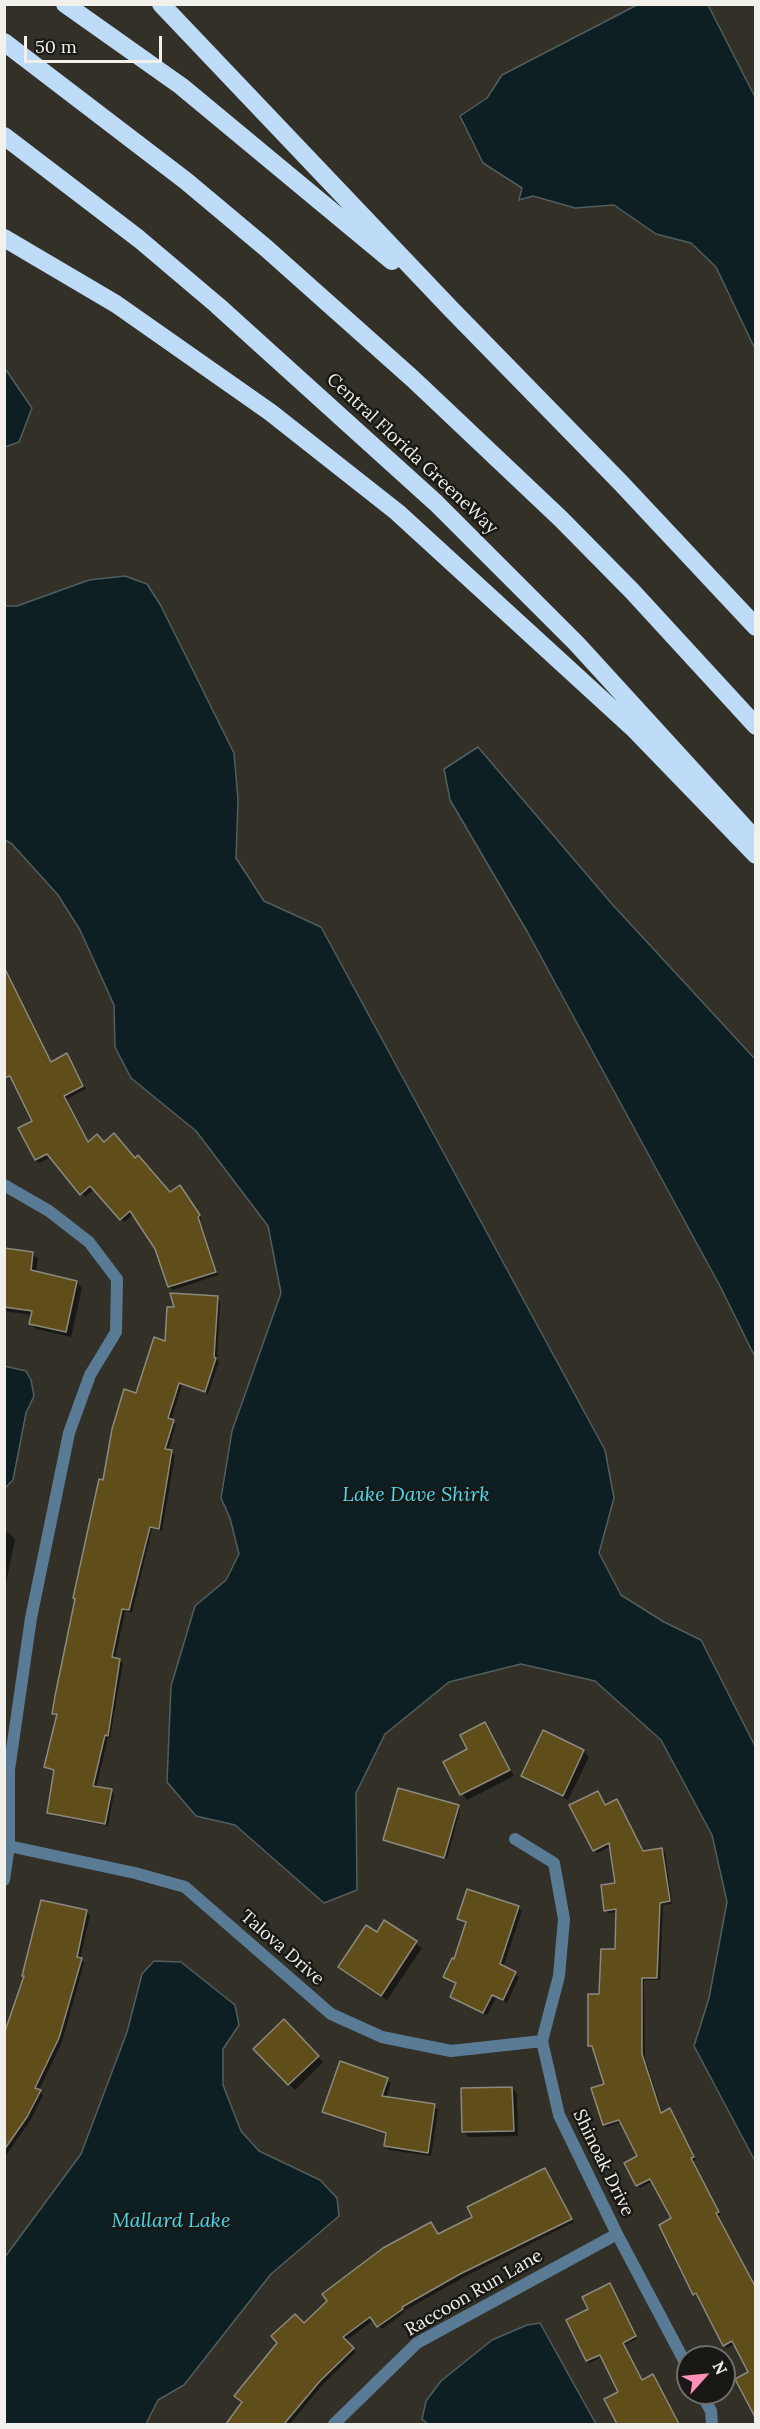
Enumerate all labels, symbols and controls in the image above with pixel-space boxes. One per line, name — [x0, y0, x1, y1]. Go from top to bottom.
scale bar — [27, 24, 165, 62]
text: 50 m — [35, 35, 77, 58]
street label: Central Florida GreeneWay — [322, 369, 502, 539]
water label: Lake Dave Shirk — [342, 1483, 490, 1507]
street label: Talova Drive — [236, 1906, 328, 1990]
street label: Shinoak Drive — [568, 2106, 638, 2220]
water label: Mallard Lake — [112, 2209, 230, 2233]
street label: Raccoon Run Lane — [402, 2245, 546, 2341]
north arrow — [676, 2345, 736, 2405]
text: N — [709, 2358, 732, 2378]

